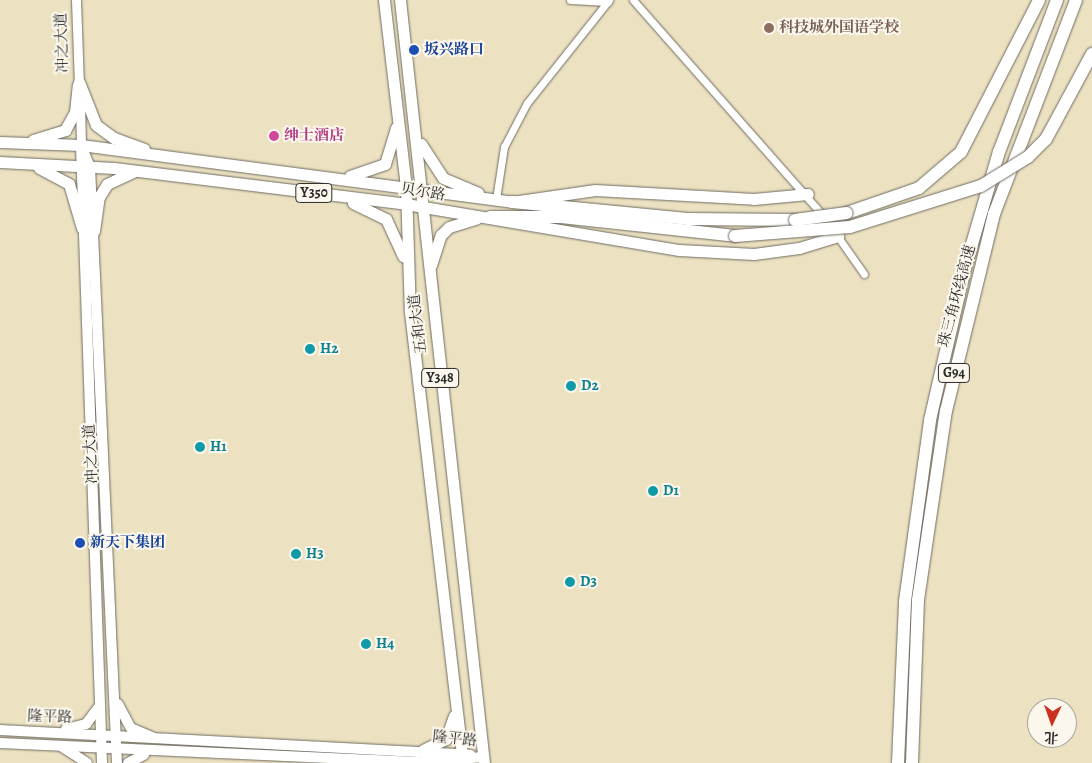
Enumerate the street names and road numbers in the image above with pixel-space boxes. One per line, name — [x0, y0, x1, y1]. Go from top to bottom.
street label: 冲之大道 — [52, 13, 72, 73]
street label: 贝尔路 — [399, 180, 447, 204]
road number: Y350 — [295, 182, 333, 204]
street label: 珠三角环线高速 — [935, 243, 979, 349]
street label: 五和大道 — [405, 293, 431, 355]
road number: G94 — [938, 362, 970, 384]
road number: Y348 — [420, 366, 460, 389]
street label: 冲之大道 — [80, 424, 102, 484]
street label: 隆平路 — [27, 707, 73, 727]
street label: 隆平路 — [432, 728, 478, 750]

